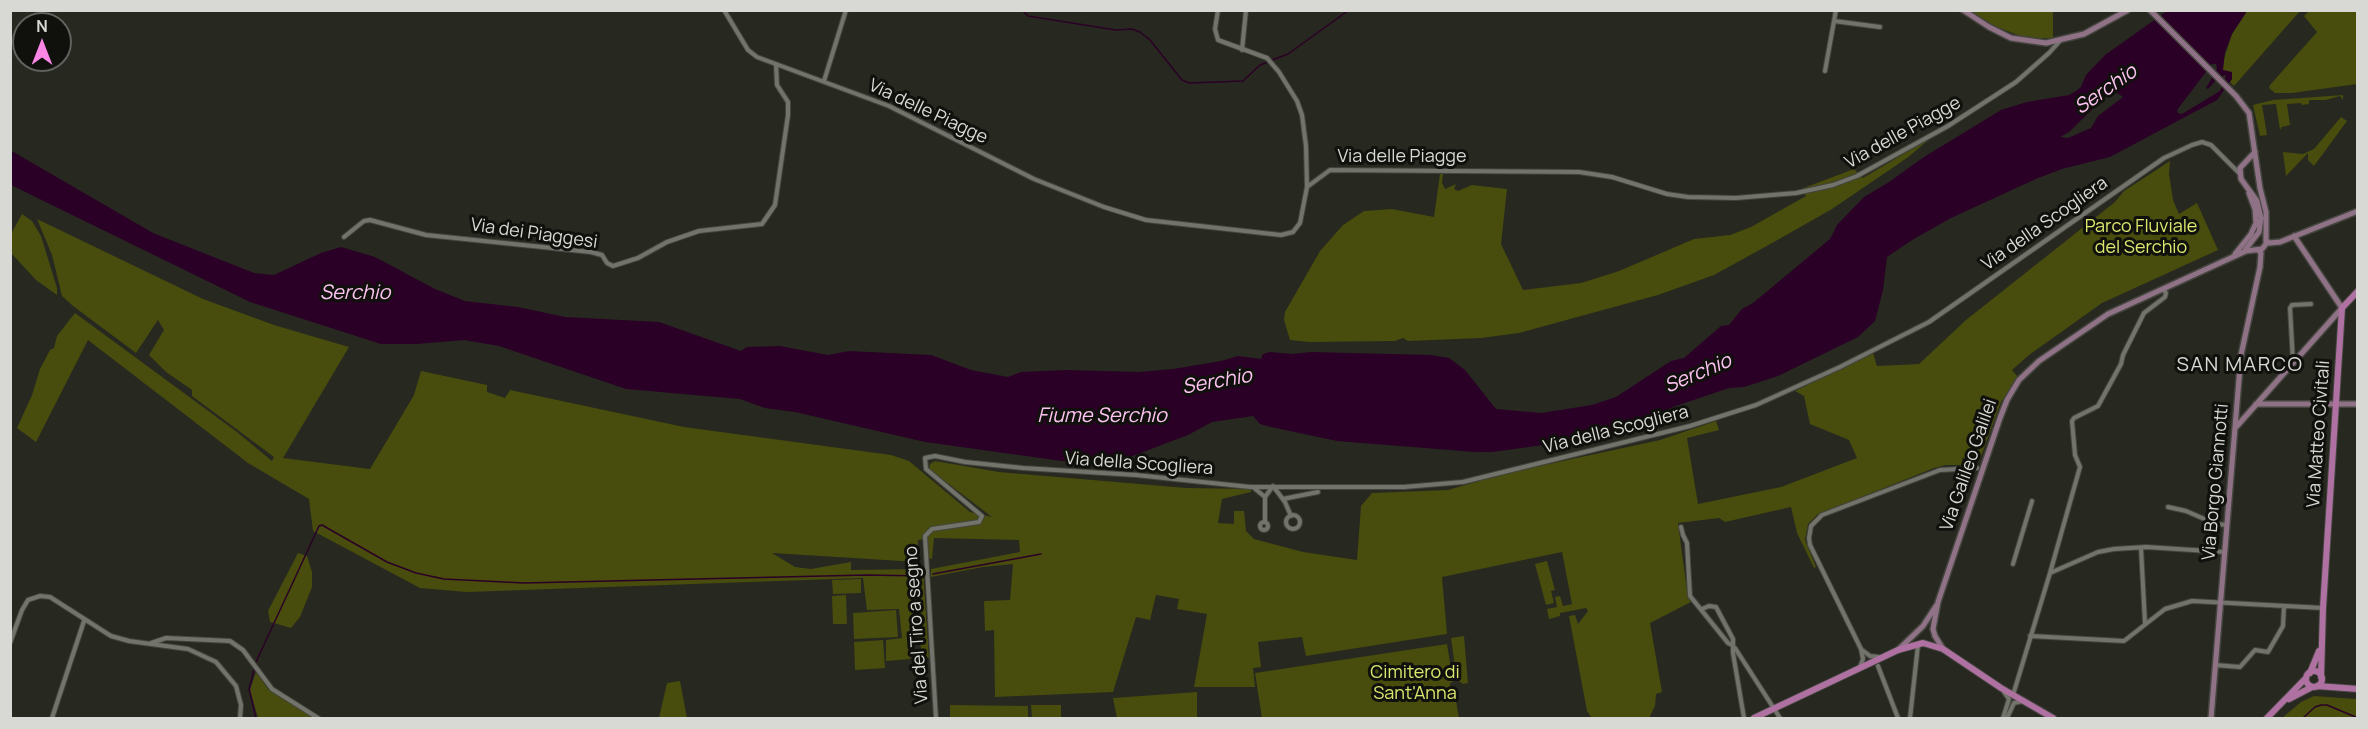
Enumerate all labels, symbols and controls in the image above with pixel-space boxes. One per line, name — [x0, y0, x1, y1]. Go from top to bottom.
north arrow — [12, 12, 72, 72]
text: N — [36, 15, 48, 37]
water label: Serchio — [2070, 60, 2142, 120]
street label: Via delle Piagge — [865, 75, 991, 149]
street label: Via delle Piagge — [1841, 92, 1965, 174]
street label: Via delle Piagge — [1338, 146, 1466, 168]
street label: Via della Scogliera — [1978, 173, 2112, 275]
street label: Via dei Piaggesi — [469, 214, 599, 254]
park label: Parco Fluviale del Serchio — [2085, 216, 2197, 258]
water label: Serchio — [320, 281, 390, 305]
water label: Serchio — [1661, 349, 1735, 399]
district label: SAN MARCO — [2177, 353, 2303, 377]
street label: Via Matteo Civitali — [2303, 360, 2335, 508]
water label: Serchio — [1180, 364, 1254, 400]
street label: Via Galileo Galilei — [1936, 396, 2002, 534]
street label: Via della Scogliera — [1541, 402, 1691, 458]
street label: Via Borgo Giannotti — [2198, 403, 2234, 561]
water label: Fiume Serchio — [1037, 404, 1167, 428]
street label: Via della Scogliera — [1064, 448, 1214, 480]
street label: Via del Tiro a segno — [901, 545, 933, 705]
park label: Cimitero di Sant'Anna — [1370, 662, 1460, 704]

